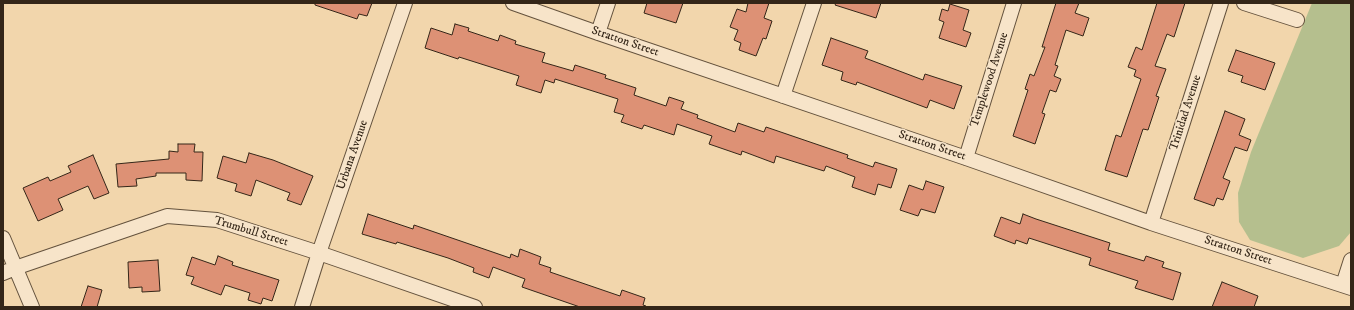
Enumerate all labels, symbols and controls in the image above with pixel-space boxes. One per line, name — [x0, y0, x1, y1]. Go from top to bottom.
street label: Stratton Street — [589, 24, 661, 60]
street label: Templewood Avenue — [968, 31, 1012, 129]
street label: Trinidad Avenue — [1167, 73, 1205, 153]
street label: Urbana Avenue — [334, 118, 372, 192]
street label: Stratton Street — [896, 128, 968, 164]
street label: Trumbull Street — [212, 214, 290, 250]
street label: Stratton Street — [1202, 233, 1274, 269]

